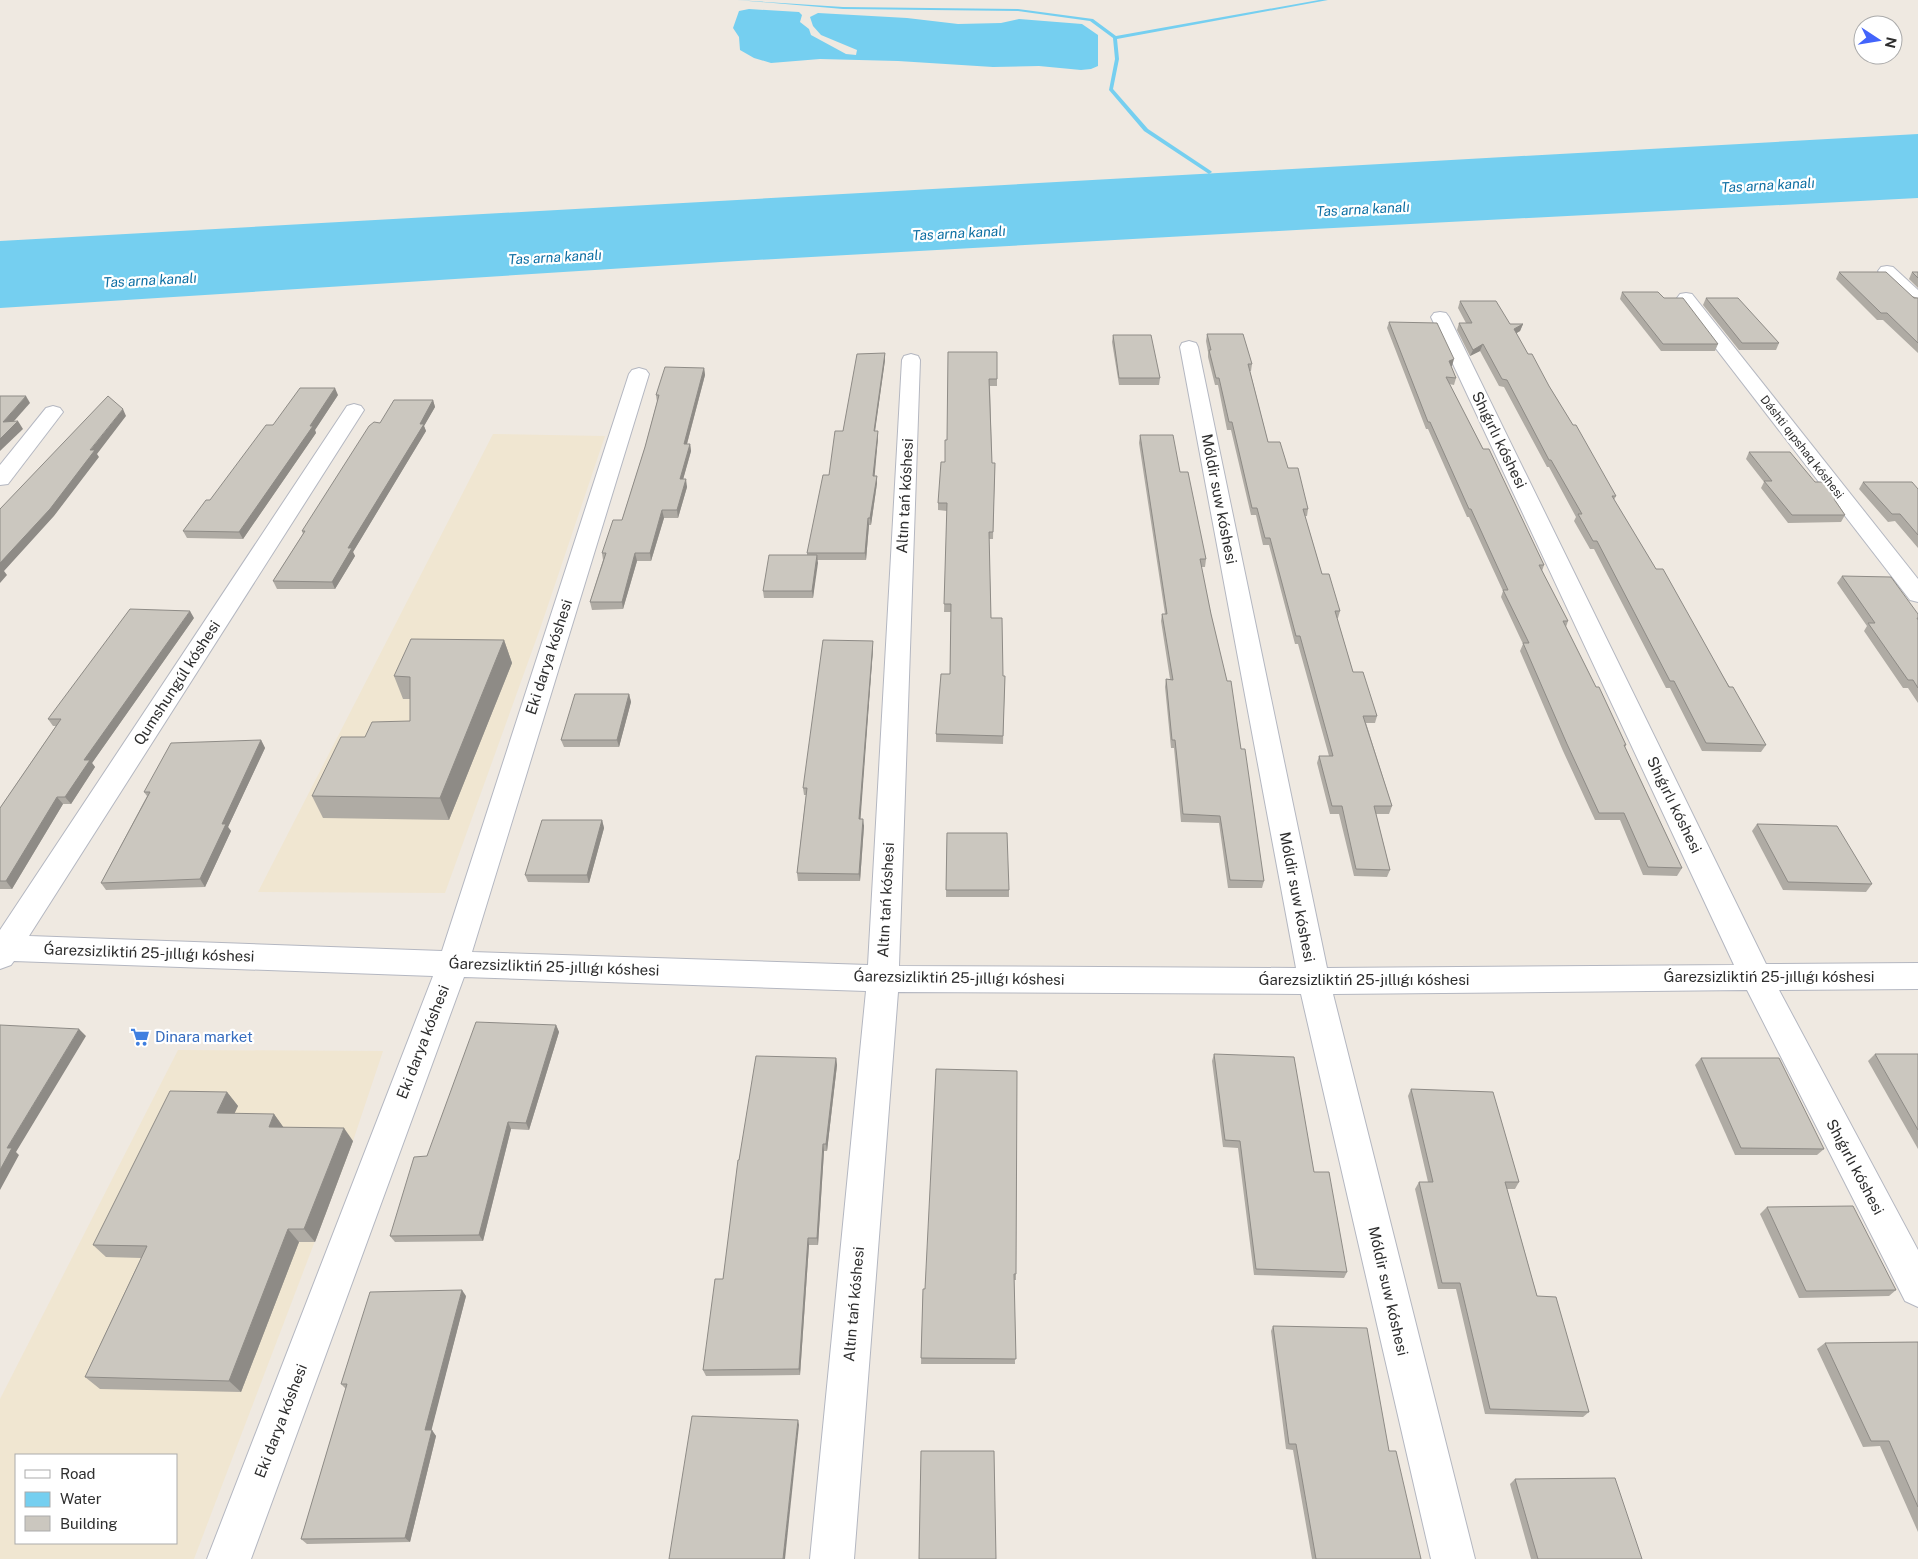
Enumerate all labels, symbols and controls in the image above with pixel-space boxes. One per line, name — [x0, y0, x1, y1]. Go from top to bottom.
north arrow — [1853, 15, 1903, 65]
text: N — [1882, 36, 1900, 50]
water label: Tas arna kanalı — [1721, 175, 1815, 195]
water label: Tas arna kanalı — [1316, 199, 1410, 219]
water label: Tas arna kanalı — [912, 223, 1006, 243]
water label: Tas arna kanalı — [508, 247, 602, 267]
water label: Tas arna kanalı — [103, 270, 197, 290]
street label: Shıǵırlı kóshesi — [1469, 389, 1530, 491]
street label: Dáshti qıpshaq kóshesi — [1757, 393, 1847, 501]
street label: Móldir suw kóshesi — [1199, 432, 1240, 565]
street label: Altın tań kóshesi — [893, 438, 916, 554]
street label: Eki darya kóshesi — [522, 597, 575, 717]
street label: Qumshungúl kóshesi — [130, 617, 223, 748]
street label: Shıǵırlı kóshesi — [1644, 754, 1705, 856]
street label: Móldir suw kóshesi — [1277, 830, 1318, 963]
street label: Altın tań kóshesi — [874, 842, 897, 958]
street label: Ǵarezsizliktiń 25-jıllıǵı kóshesi — [43, 940, 255, 965]
street label: Ǵarezsizliktiń 25-jıllıǵı kóshesi — [448, 954, 660, 979]
street label: Ǵarezsizliktiń 25-jıllıǵı kóshesi — [853, 967, 1065, 988]
street label: Ǵarezsizliktiń 25-jıllıǵı kóshesi — [1663, 968, 1875, 985]
street label: Ǵarezsizliktiń 25-jıllıǵı kóshesi — [1258, 971, 1470, 988]
street label: Eki darya kóshesi — [393, 983, 452, 1101]
supermarket icon: Dinara market — [129, 1026, 151, 1048]
place label: Dinara market — [155, 1028, 253, 1045]
street label: Shıǵırlı kóshesi — [1823, 1116, 1888, 1217]
street label: Móldir suw kóshesi — [1365, 1225, 1412, 1357]
street label: Altın tań kóshesi — [840, 1246, 867, 1362]
street label: Eki darya kóshesi — [251, 1362, 310, 1480]
legend — [15, 1454, 178, 1544]
text: Road — [60, 1465, 96, 1482]
text: Water — [60, 1490, 102, 1507]
text: Building — [60, 1515, 118, 1532]

